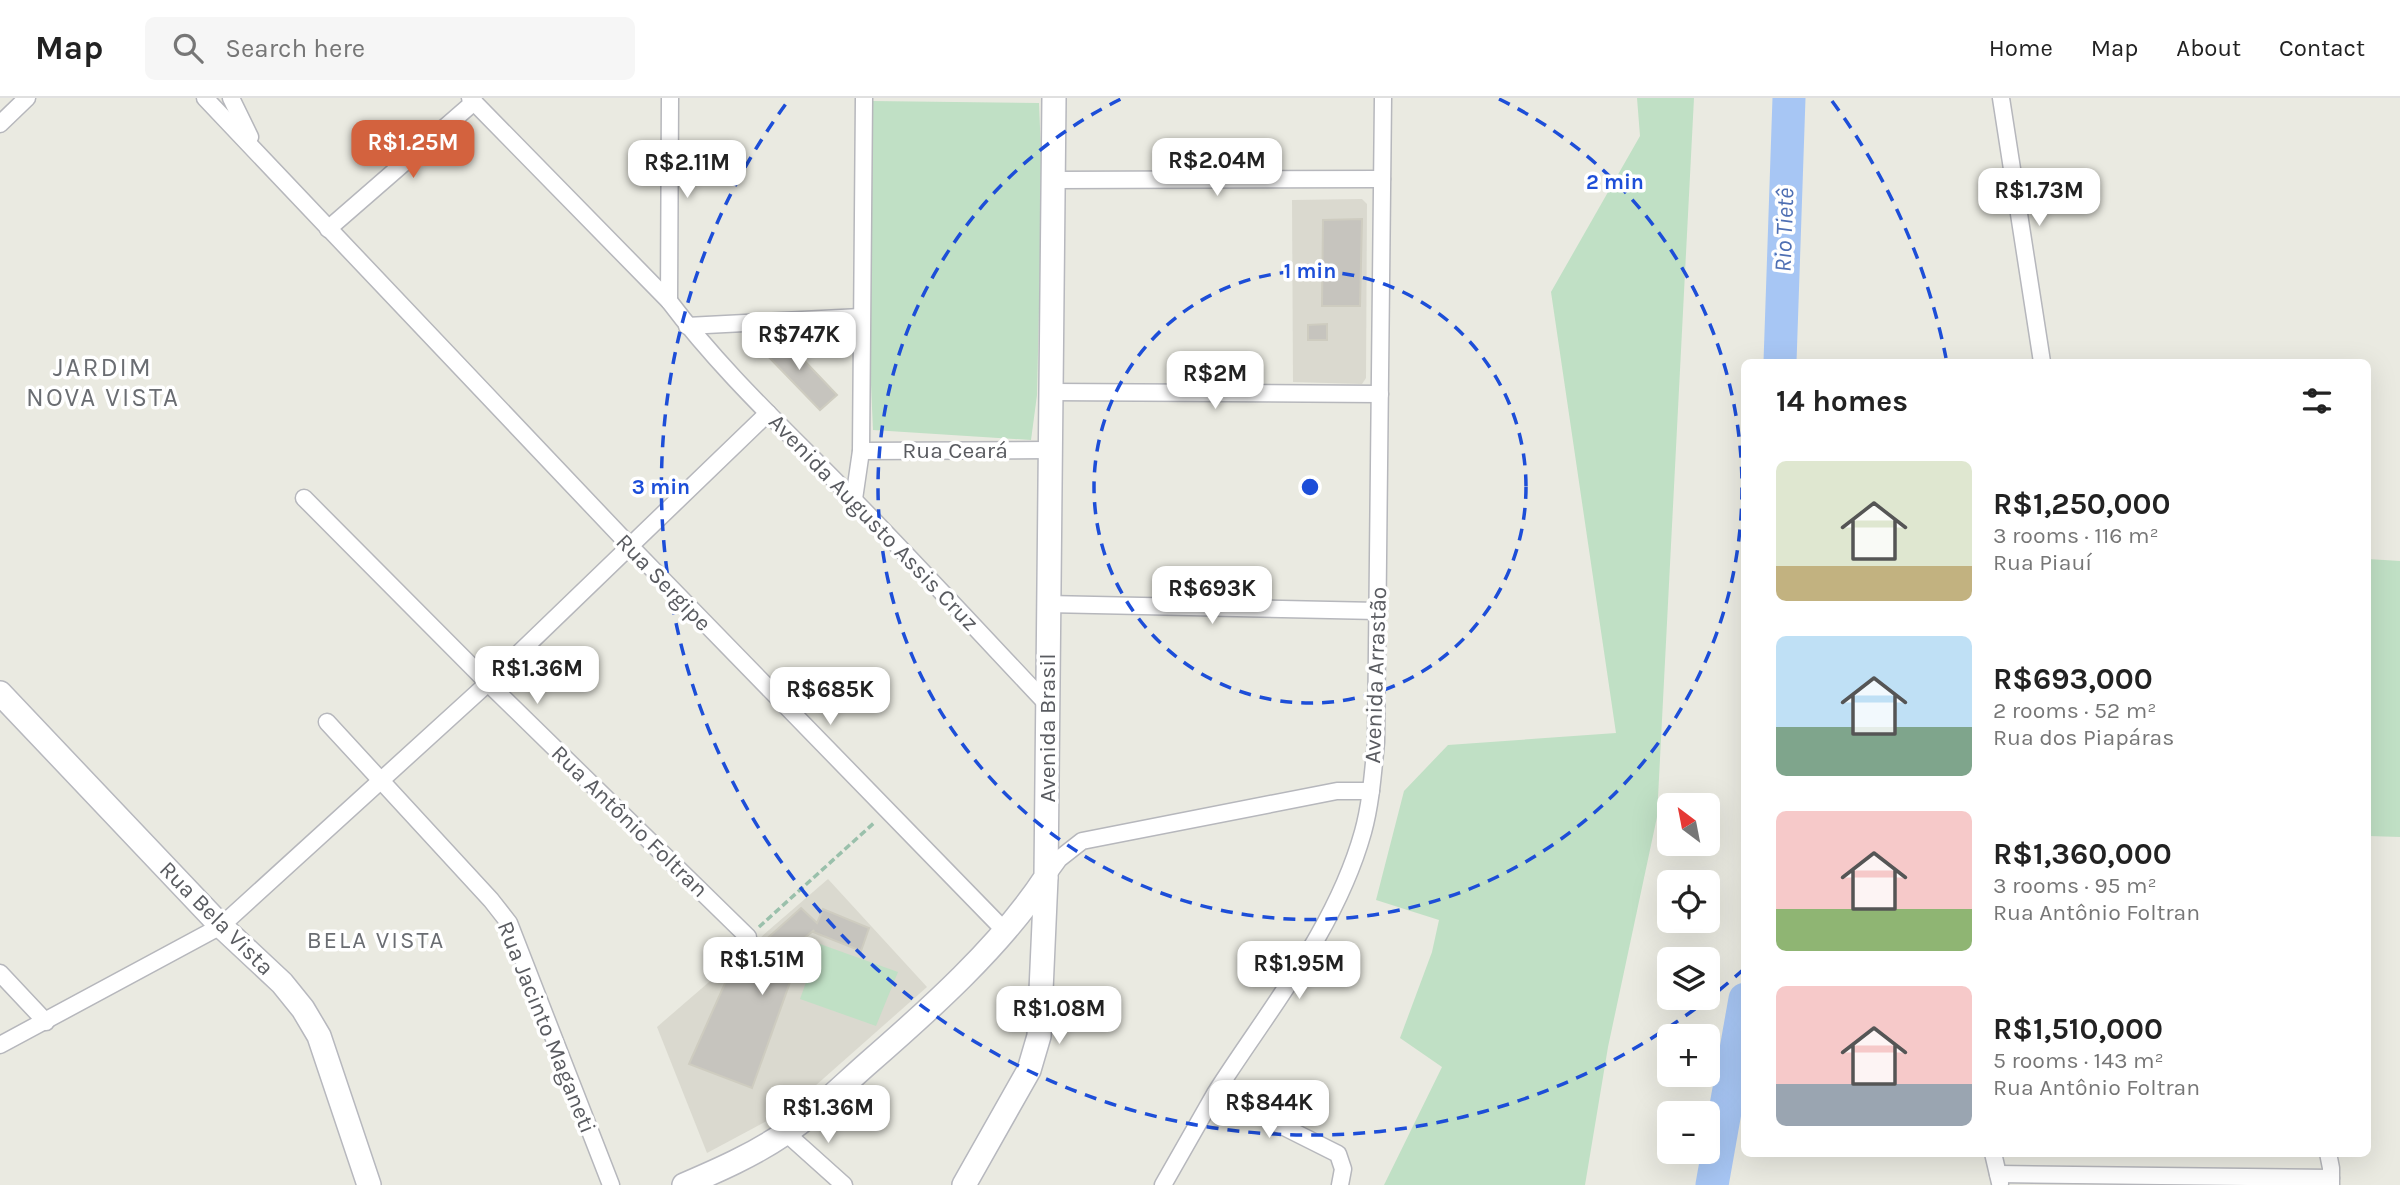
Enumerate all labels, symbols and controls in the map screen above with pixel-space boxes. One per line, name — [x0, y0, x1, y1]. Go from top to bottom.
search box — [145, 17, 635, 80]
text: Map — [35, 29, 103, 67]
icon: search — [169, 29, 207, 67]
text: Search here — [225, 33, 365, 64]
text: Home — [1989, 34, 2053, 62]
text: Map — [2091, 34, 2138, 62]
text: About — [2176, 34, 2241, 62]
text: Contact — [2279, 34, 2365, 62]
pin: R$1.25M — [348, 120, 478, 180]
text: R$1.25M — [367, 129, 459, 156]
pin: R$2.04M — [1152, 139, 1282, 198]
pin: R$2.11M — [622, 140, 752, 200]
text: R$2.04M — [1168, 147, 1266, 174]
text: R$2.11M — [644, 149, 730, 176]
pin: R$1.73M — [1974, 169, 2104, 228]
text: 2 min — [1586, 170, 1644, 194]
text: R$1.73M — [1994, 177, 2084, 204]
water label: Rio Tietê — [1769, 187, 1799, 273]
text: 1 min — [1284, 259, 1336, 283]
pin: R$747K — [742, 313, 856, 372]
text: R$747K — [758, 321, 840, 348]
district label: JARDIM NOVA VISTA — [26, 352, 180, 413]
pin: R$2M — [1174, 352, 1256, 411]
text: R$2M — [1183, 360, 1247, 387]
icon: filters — [2298, 382, 2336, 420]
text: 14 homes — [1776, 383, 1908, 419]
street label: Avenida Augusto Assis Cruz — [763, 409, 984, 636]
street label: Rua Ceará — [902, 437, 1008, 464]
text: 3 min — [632, 475, 690, 499]
centre of rings — [1298, 475, 1322, 499]
text: R$1,250,000 — [1993, 486, 2170, 522]
icon: home — [1832, 489, 1916, 573]
text: 3 rooms · 116 m² — [1993, 522, 2159, 549]
street label: Rua Sergipe — [611, 528, 717, 637]
text: Rua Piauí — [1993, 549, 2092, 576]
pin: R$693K — [1155, 566, 1269, 626]
text: R$693K — [1168, 575, 1256, 602]
street label: Avenida Arrastão — [1359, 586, 1392, 764]
pin: R$1.36M — [472, 646, 602, 706]
street label: Avenida Brasil — [1034, 653, 1061, 803]
text: R$1.36M — [491, 655, 583, 682]
text: R$693,000 — [1993, 661, 2153, 697]
icon: home — [1832, 664, 1916, 748]
pin: R$685K — [773, 668, 887, 727]
text: R$685K — [786, 676, 874, 703]
text: 2 rooms · 52 m² — [1993, 697, 2156, 724]
text: Rua dos Piapáras — [1993, 724, 2174, 751]
street label: Rua Antônio Foltran — [546, 740, 714, 903]
north arrow — [1657, 793, 1720, 856]
map controls — [1657, 793, 1720, 1164]
text: R$1,360,000 — [1993, 836, 2172, 872]
icon: home — [1832, 839, 1916, 923]
street label: Rua Bela Vista — [154, 856, 279, 981]
button: locate — [1657, 870, 1720, 933]
text: 3 rooms · 95 m² — [1993, 872, 2157, 899]
text: Rua Antônio Foltran — [1993, 899, 2200, 926]
street label: Rua Jacinto Maganeti — [492, 917, 601, 1137]
district label: BELA VISTA — [307, 926, 445, 954]
pin: R$1.51M — [697, 937, 827, 997]
pin: R$1.95M — [1234, 942, 1364, 1001]
text: R$1.51M — [719, 946, 805, 973]
button: layers — [1657, 947, 1720, 1010]
text: R$1.95M — [1253, 950, 1345, 977]
pin: R$1.08M — [994, 986, 1124, 1046]
text: R$1.08M — [1012, 995, 1106, 1022]
text: R$1,510,000 — [1993, 1011, 2163, 1047]
icon: home — [1832, 1014, 1916, 1098]
button: + — [1657, 1024, 1720, 1087]
text: 5 rooms · 143 m² — [1993, 1047, 2164, 1074]
text: Rua Antônio Foltran — [1993, 1074, 2200, 1101]
pin: R$844K — [1212, 1080, 1326, 1140]
pin: R$1.36M — [763, 1086, 893, 1145]
text: R$844K — [1225, 1089, 1313, 1116]
text: R$1.36M — [782, 1094, 874, 1121]
button: − — [1657, 1101, 1720, 1164]

